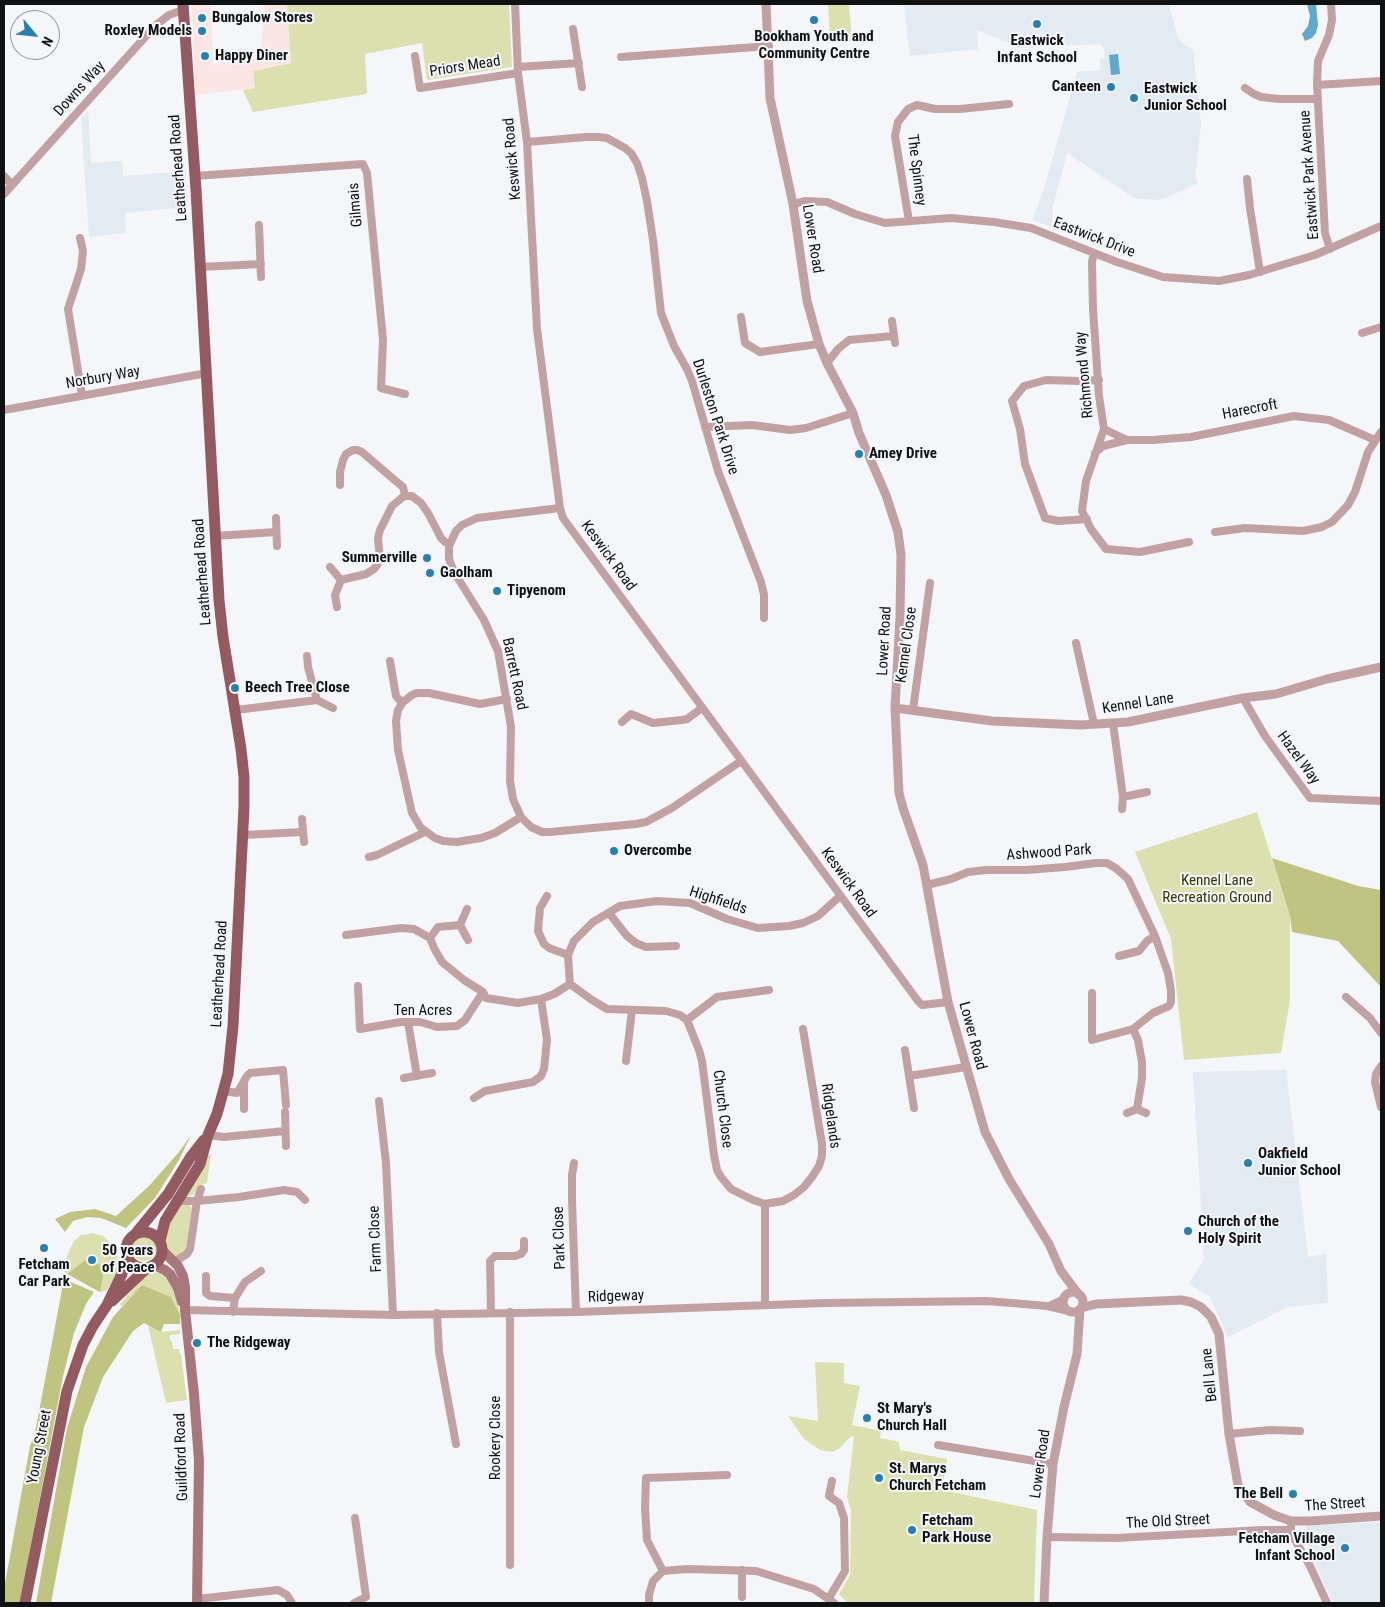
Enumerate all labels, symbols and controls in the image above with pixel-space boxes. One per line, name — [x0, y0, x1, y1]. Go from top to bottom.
place label: Bungalow Stores — [212, 9, 313, 27]
north arrow — [10, 10, 60, 60]
marker: Bungalow Stores — [196, 12, 208, 24]
marker: Bookham Youth and Community Centre — [808, 14, 820, 26]
marker: Eastwick Infant School — [1031, 18, 1043, 30]
place label: Roxley Models — [105, 22, 192, 40]
marker: Roxley Models — [196, 25, 208, 37]
place label: Bookham Youth and Community Centre — [754, 28, 874, 63]
place label: Eastwick Infant School — [997, 32, 1077, 67]
text: N — [38, 34, 56, 49]
place label: Happy Diner — [215, 47, 288, 65]
marker: Happy Diner — [199, 50, 211, 62]
street label: Priors Mead — [428, 53, 502, 81]
street label: Downs Way — [51, 58, 109, 120]
place label: Canteen — [1052, 78, 1101, 96]
place label: Eastwick Junior School — [1144, 80, 1227, 115]
marker: Canteen — [1105, 81, 1117, 93]
marker: Eastwick Junior School — [1128, 92, 1140, 104]
street label: Eastwick Park Avenue — [1297, 110, 1323, 240]
street label: Leatherhead Road — [166, 114, 192, 222]
street label: Keswick Road — [500, 117, 526, 201]
street label: The Spinney — [903, 133, 929, 207]
street label: Gilmais — [345, 182, 367, 228]
street label: Lower Road — [798, 203, 826, 275]
street label: Eastwick Drive — [1051, 214, 1137, 262]
street label: Richmond Way — [1072, 331, 1098, 419]
street label: Durleston Park Drive — [688, 357, 742, 477]
street label: Norbury Way — [65, 363, 141, 393]
street label: Harecroft — [1221, 396, 1279, 424]
place label: Amey Drive — [869, 445, 937, 463]
marker: Amey Drive — [853, 448, 865, 460]
street label: Keswick Road — [577, 517, 639, 595]
street label: Leatherhead Road — [190, 518, 216, 626]
place label: Summerville — [342, 549, 417, 567]
marker: Summerville — [421, 552, 433, 564]
place label: Gaolham — [440, 564, 493, 582]
marker: Gaolham — [424, 567, 436, 579]
place label: Tipyenom — [507, 582, 566, 600]
marker: Tipyenom — [491, 585, 503, 597]
street label: Lower Road — [874, 606, 896, 676]
street label: Kennel Close — [893, 606, 921, 684]
street label: Barrett Road — [498, 636, 530, 712]
place label: Beech Tree Close — [245, 679, 350, 697]
marker: Beech Tree Close — [229, 682, 241, 694]
street label: Kennel Lane — [1101, 689, 1175, 719]
street label: Hazel Way — [1273, 728, 1323, 788]
street label: Ashwood Park — [1006, 841, 1092, 865]
place label: Overcombe — [624, 842, 692, 860]
street label: Keswick Road — [817, 844, 879, 922]
marker: Overcombe — [608, 845, 620, 857]
park label: Kennel Lane Recreation Ground — [1162, 872, 1272, 907]
street label: Highfields — [687, 883, 749, 919]
street label: Leatherhead Road — [208, 920, 232, 1028]
street label: Lower Road — [954, 1000, 990, 1072]
street label: Ten Acres — [394, 1002, 452, 1020]
street label: Church Close — [708, 1069, 736, 1149]
street label: Ridgelands — [817, 1082, 843, 1150]
place label: Oakfield Junior School — [1258, 1145, 1341, 1180]
marker: Oakfield Junior School — [1242, 1157, 1254, 1169]
street label: Farm Close — [366, 1205, 386, 1273]
street label: Park Close — [550, 1206, 570, 1270]
place label: Church of the Holy Spirit — [1198, 1213, 1279, 1248]
marker: Church of the Holy Spirit — [1182, 1225, 1194, 1237]
marker: Fetcham Car Park — [38, 1242, 50, 1254]
place label: 50 years of Peace — [102, 1242, 155, 1277]
marker: 50 years of Peace — [86, 1254, 98, 1266]
place label: Fetcham Car Park — [18, 1256, 70, 1291]
street label: Ridgeway — [588, 1287, 644, 1307]
place label: The Ridgeway — [207, 1334, 291, 1352]
marker: The Ridgeway — [191, 1337, 203, 1349]
street label: Bell Lane — [1198, 1347, 1222, 1403]
street label: Rookery Close — [487, 1396, 505, 1480]
place label: St Mary's Church Hall — [877, 1400, 947, 1435]
street label: Young Street — [24, 1408, 56, 1486]
marker: St Mary's Church Hall — [861, 1412, 873, 1424]
street label: Guildford Road — [171, 1413, 193, 1501]
street label: Lower Road — [1027, 1428, 1055, 1500]
place label: St. Marys Church Fetcham — [889, 1460, 986, 1495]
marker: St. Marys Church Fetcham — [873, 1472, 885, 1484]
place label: The Bell — [1234, 1485, 1283, 1503]
marker: The Bell — [1287, 1488, 1299, 1500]
street label: The Street — [1304, 1494, 1366, 1516]
street label: The Old Street — [1126, 1511, 1210, 1533]
place label: Fetcham Park House — [922, 1512, 991, 1547]
marker: Fetcham Park House — [906, 1524, 918, 1536]
place label: Fetcham Village Infant School — [1239, 1530, 1335, 1565]
marker: Fetcham Village Infant School — [1339, 1542, 1351, 1554]

